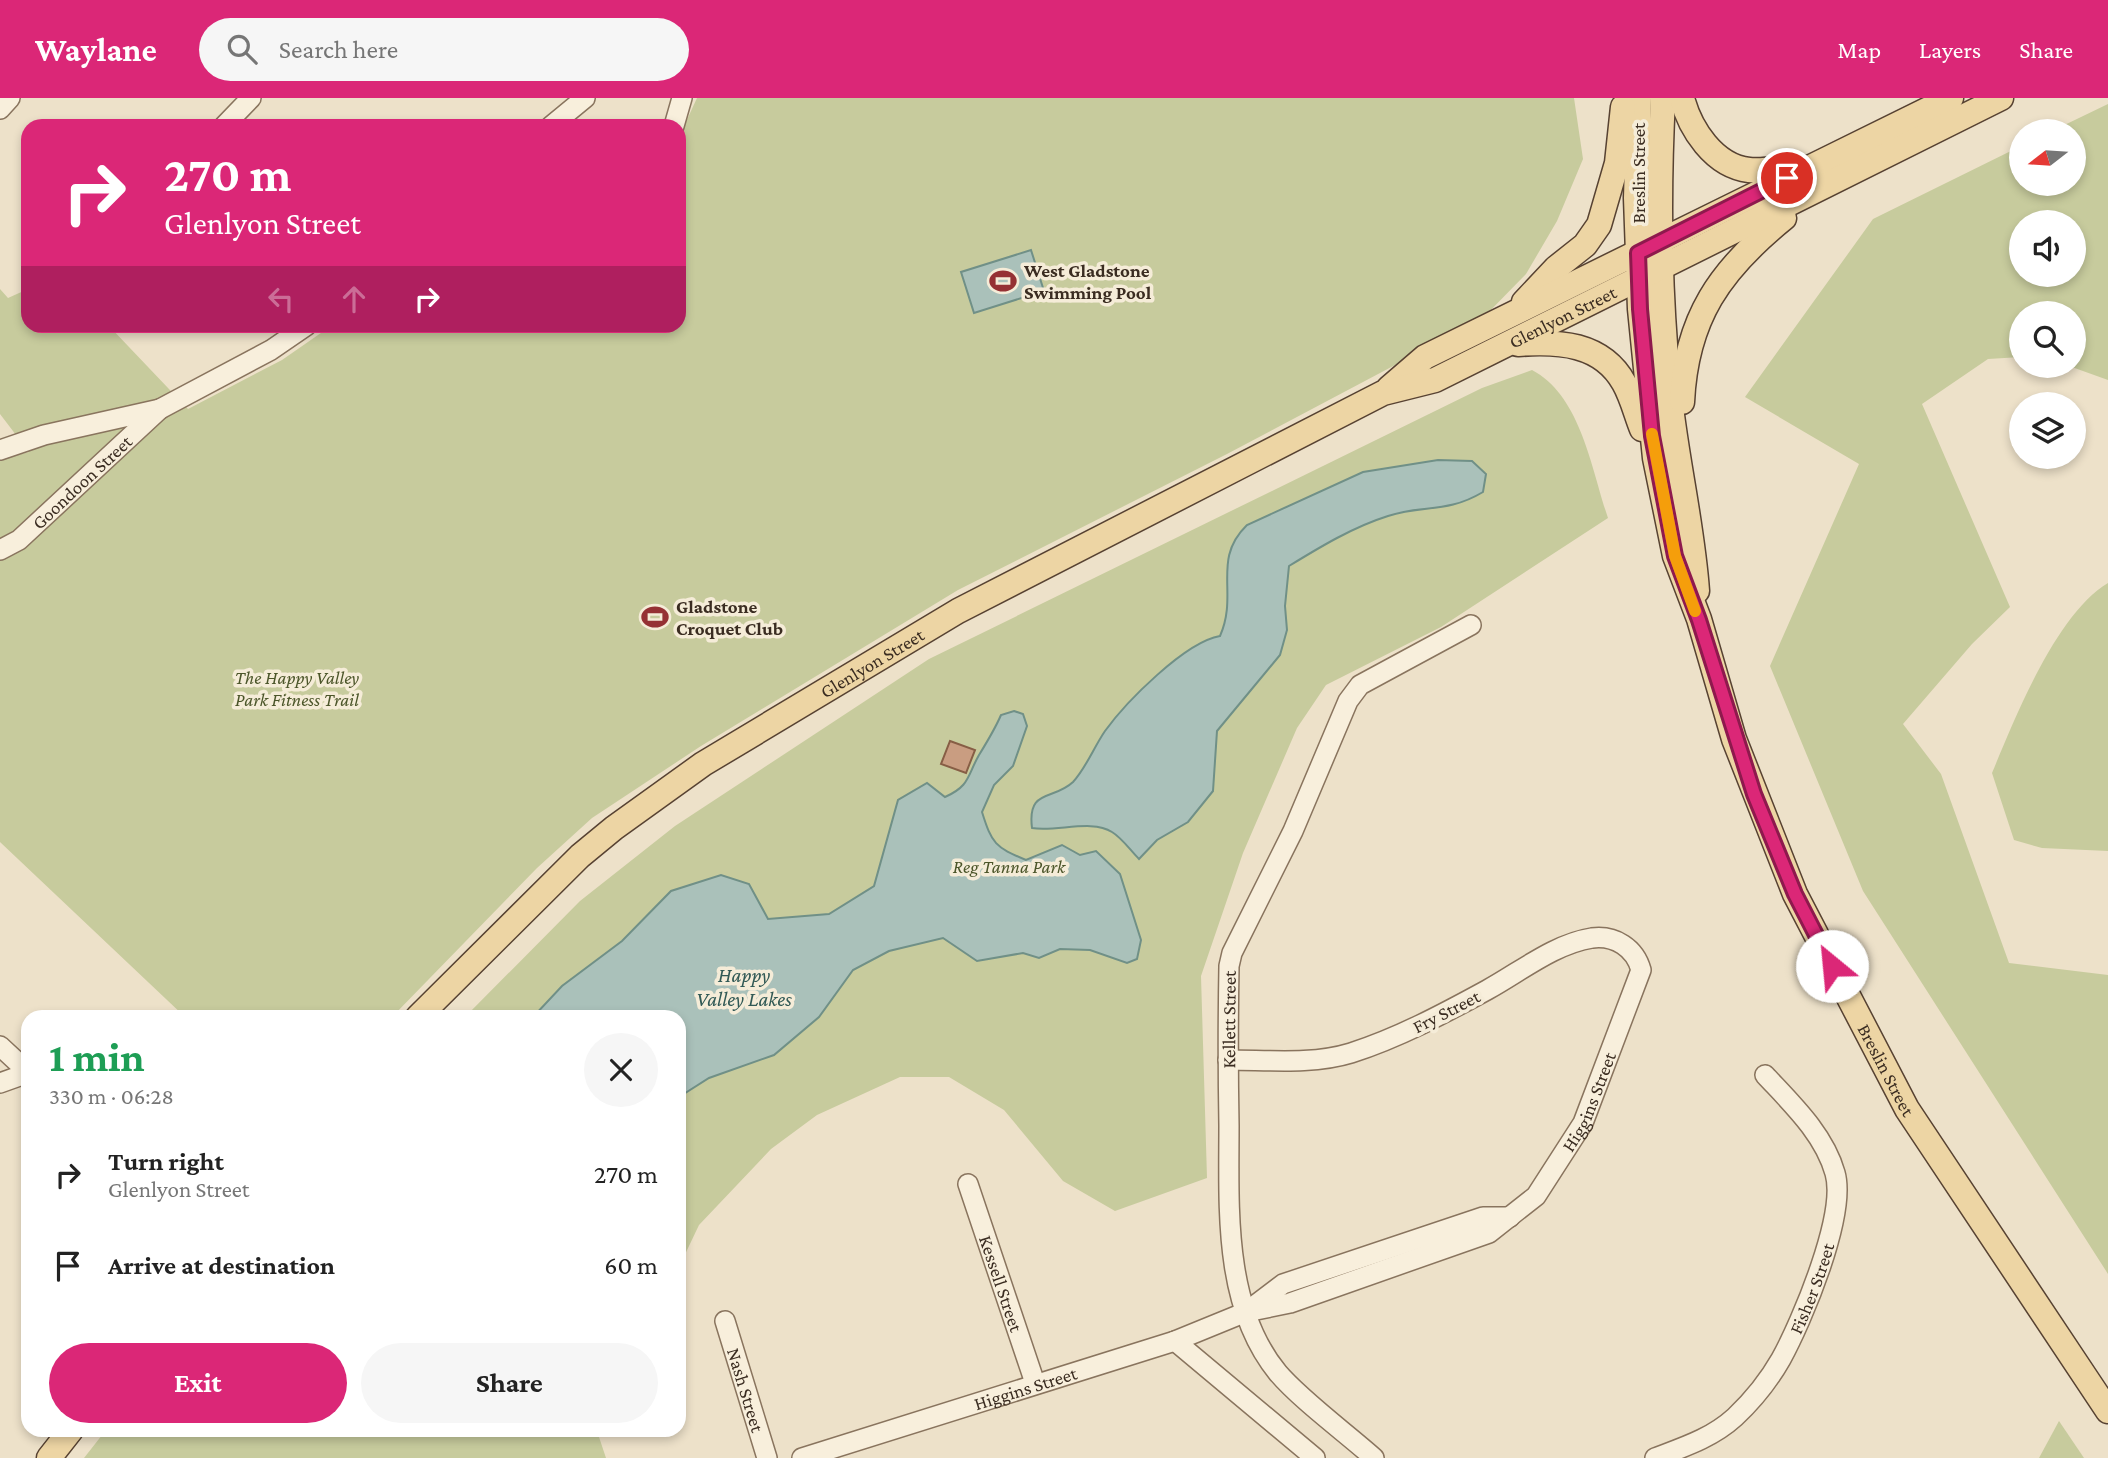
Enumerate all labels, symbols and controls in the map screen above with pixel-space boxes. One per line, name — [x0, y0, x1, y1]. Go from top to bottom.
search box — [199, 18, 689, 81]
icon: search — [223, 30, 261, 68]
text: Waylane — [35, 31, 157, 68]
text: Search here — [279, 35, 398, 64]
text: Map — [1837, 36, 1881, 63]
text: Layers — [1919, 36, 1981, 63]
text: Share — [2019, 36, 2073, 63]
north arrow — [2009, 119, 2086, 196]
map controls — [2009, 119, 2086, 469]
street label: Breslin Street — [1628, 122, 1649, 223]
icon: right — [49, 147, 140, 238]
text: 270 m — [164, 147, 292, 202]
pin — [1757, 148, 1817, 208]
icon: arrive — [1768, 159, 1806, 197]
text: Glenlyon Street — [164, 205, 361, 241]
button: sound — [2009, 210, 2086, 287]
place label: West Gladstone Swimming Pool — [1023, 260, 1152, 303]
sports icon: West Gladstone Swimming Pool — [988, 266, 1018, 296]
icon: left — [262, 280, 300, 318]
icon: ahead — [335, 280, 373, 318]
icon: right — [408, 280, 446, 318]
street label: Glenlyon Street — [1506, 281, 1620, 352]
button: search — [2009, 301, 2086, 378]
button: layers — [2009, 392, 2086, 469]
street label: Goondoon Street — [28, 430, 137, 534]
place label: Gladstone Croquet Club — [676, 596, 783, 639]
sports icon: Gladstone Croquet Club — [640, 602, 670, 632]
street label: Glenlyon Street — [817, 624, 928, 702]
park label: The Happy Valley Park Fitness Trail — [235, 667, 359, 710]
park label: Reg Tanna Park — [953, 856, 1066, 877]
position arrow — [1795, 929, 1869, 1003]
water label: Happy Valley Lakes — [696, 963, 792, 1011]
street label: Kellett Street — [1218, 970, 1240, 1069]
street label: Fry Street — [1409, 985, 1484, 1037]
street label: Breslin Street — [1853, 1020, 1919, 1121]
text: 1 min — [49, 1033, 145, 1080]
button: close — [584, 1033, 658, 1107]
street label: Higgins Street — [1558, 1048, 1620, 1155]
text: 330 m · 06:28 — [49, 1083, 174, 1109]
text: Turn right — [108, 1147, 224, 1176]
icon: right — [49, 1156, 87, 1194]
text: 270 m — [594, 1160, 658, 1189]
text: Glenlyon Street — [108, 1176, 249, 1202]
street label: Kessell Street — [975, 1233, 1027, 1335]
street label: Fisher Street — [1785, 1240, 1839, 1337]
icon: arrive — [49, 1247, 87, 1285]
text: Arrive at destination — [108, 1251, 335, 1280]
text: 60 m — [604, 1251, 658, 1280]
button: Exit — [49, 1343, 347, 1423]
button: Share — [361, 1343, 658, 1423]
street label: Nash Street — [723, 1345, 769, 1435]
street label: Higgins Street — [971, 1362, 1080, 1414]

